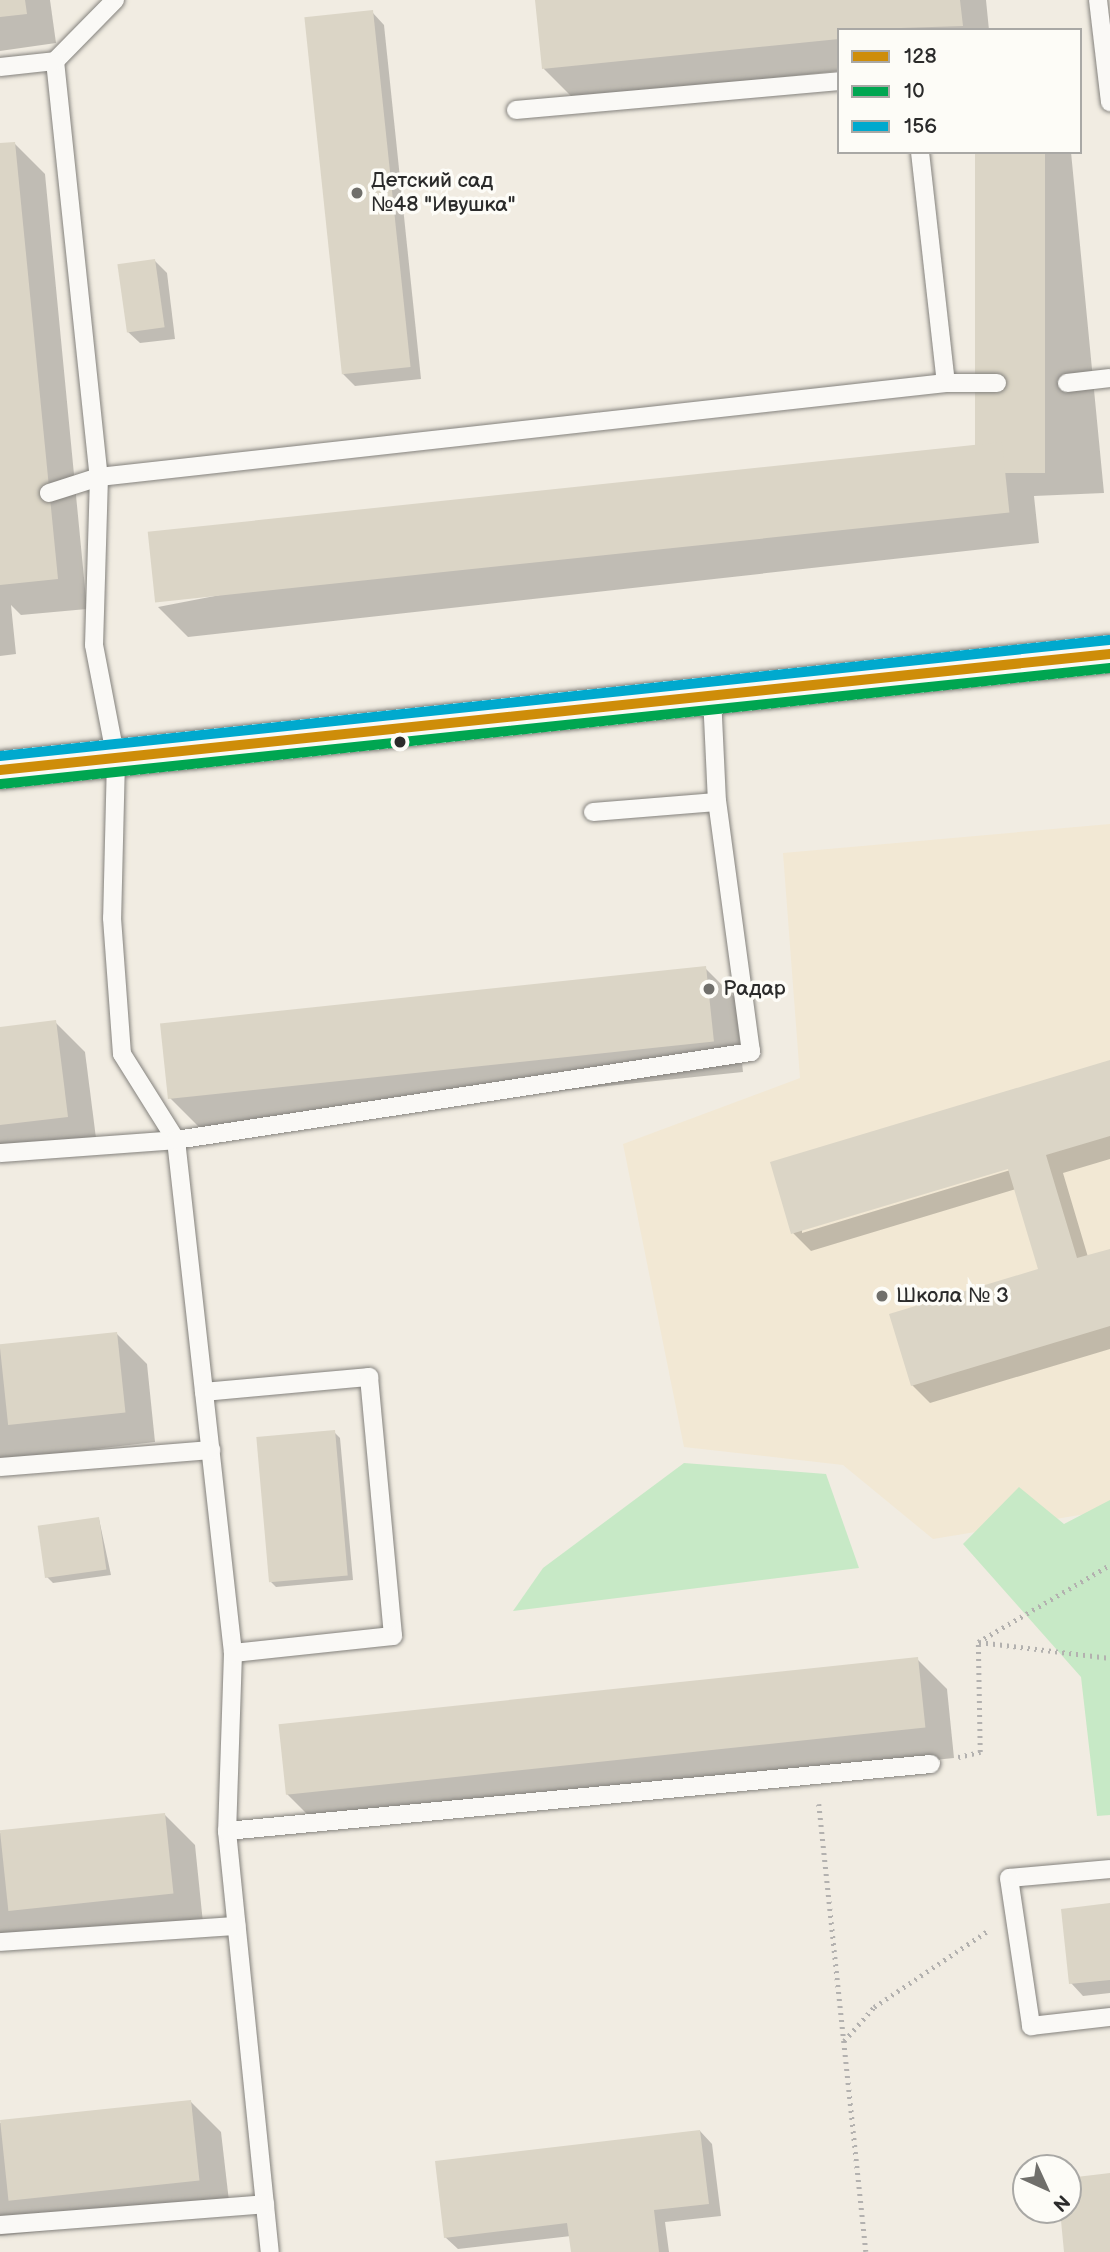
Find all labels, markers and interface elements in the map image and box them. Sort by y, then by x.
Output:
legend [837,28,1082,154]
text: 128 [904,44,937,69]
text: 10 [904,79,924,104]
text: 156 [904,114,937,139]
place label: Детский сад №48 "Ивушка" [371,168,516,218]
marker: Детский сад №48 "Ивушка" [349,185,365,201]
unlabelled marker [393,735,407,749]
place label: Радар [723,976,786,1002]
marker: Радар [701,981,717,997]
place label: Школа № 3 [896,1283,1009,1309]
marker: Школа № 3 [874,1288,890,1304]
north arrow [1012,2154,1082,2224]
text: N [1048,2190,1074,2216]

